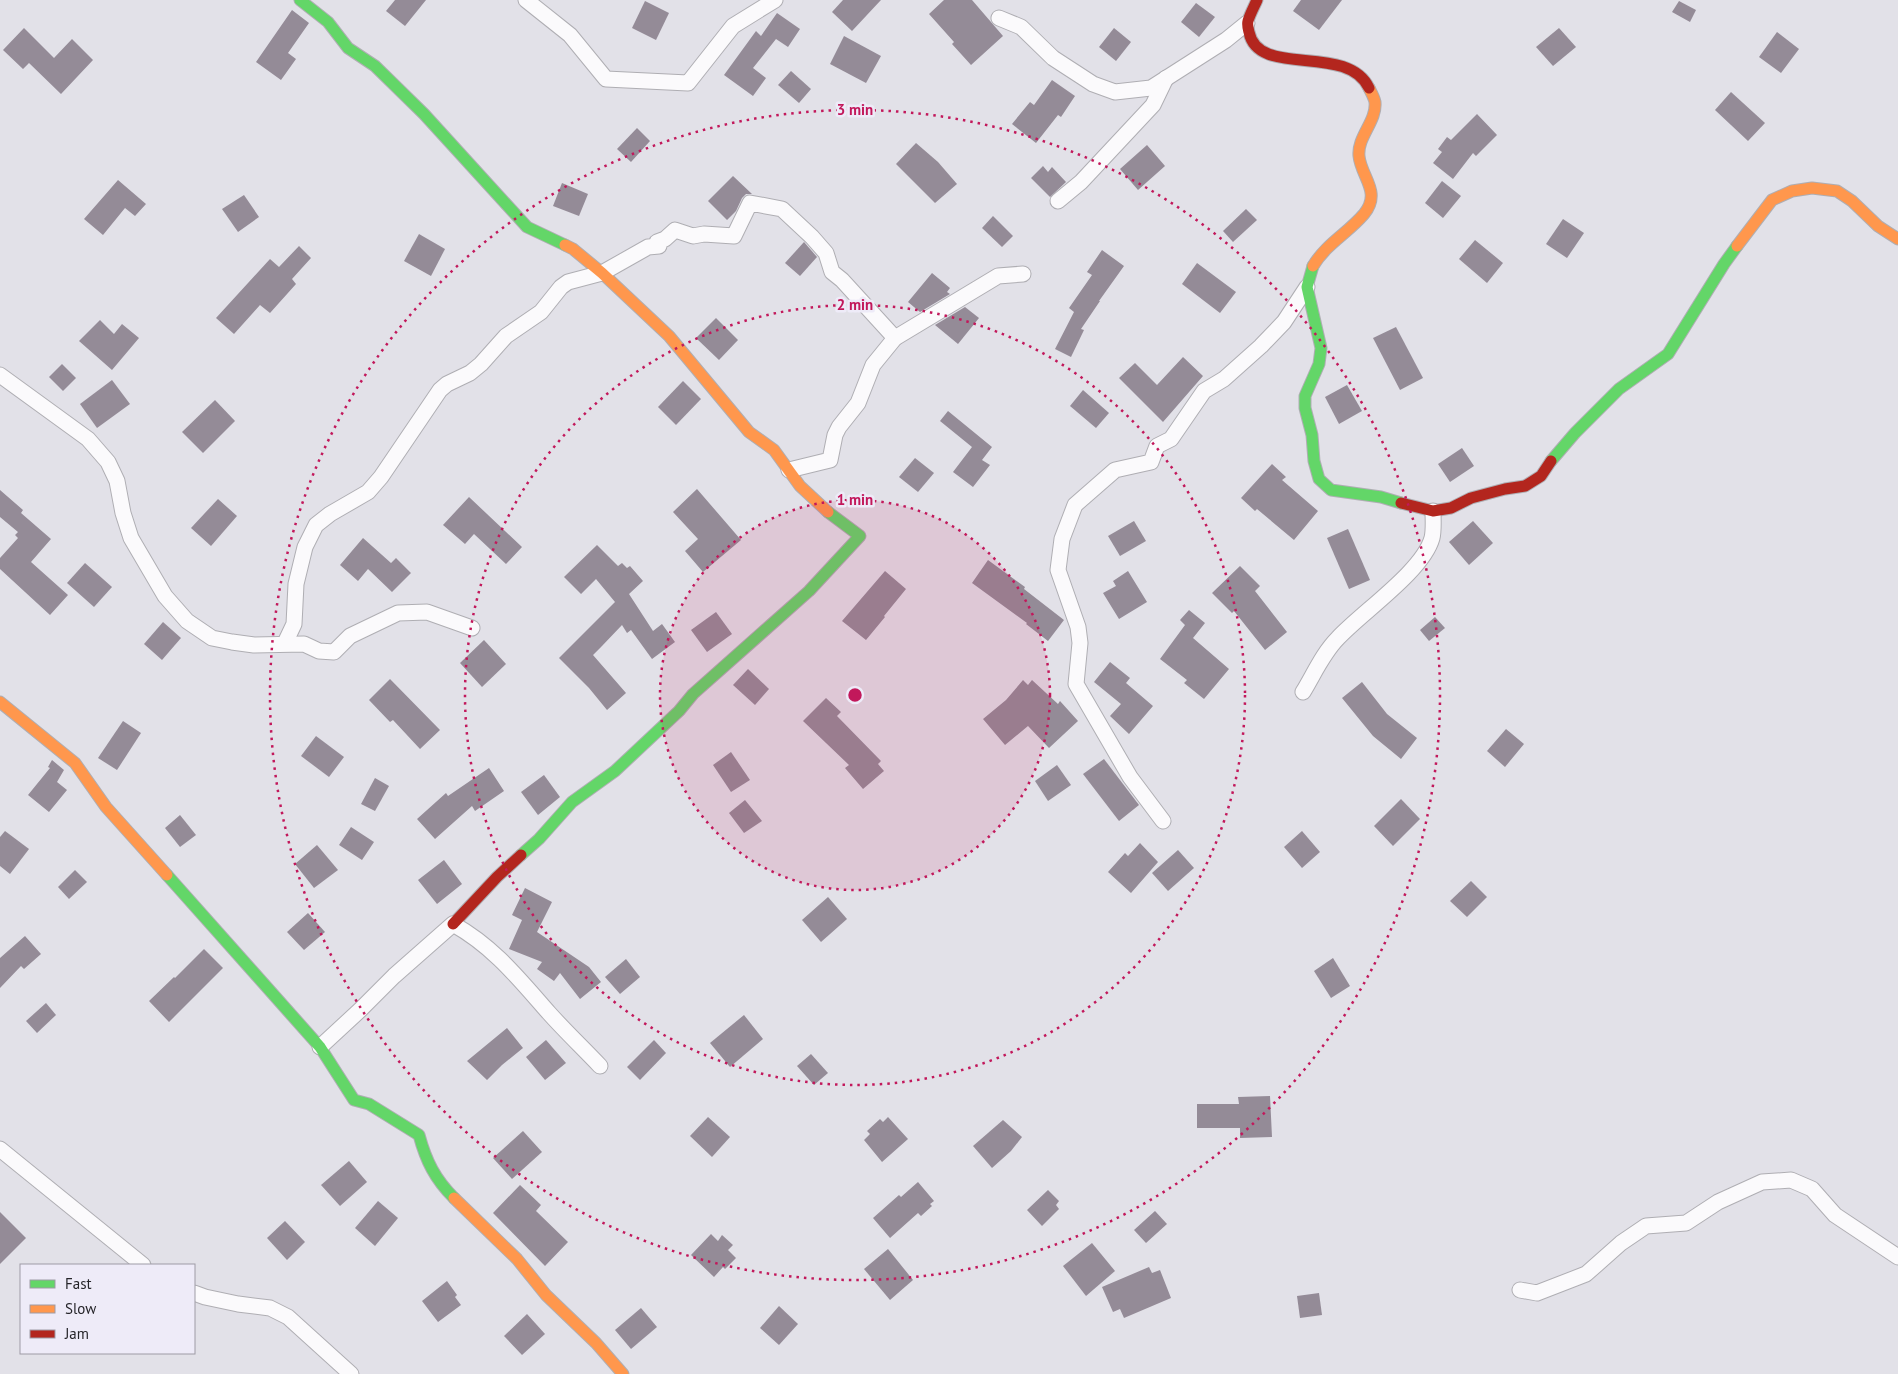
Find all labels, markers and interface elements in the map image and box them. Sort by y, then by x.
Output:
text: 3 min [837,100,873,119]
text: 2 min [837,295,873,314]
text: 1 min [837,490,873,509]
centre of rings [846,686,864,704]
legend [20,1264,195,1354]
text: Fast [65,1274,92,1293]
text: Slow [65,1299,96,1318]
text: Jam [64,1324,89,1343]

